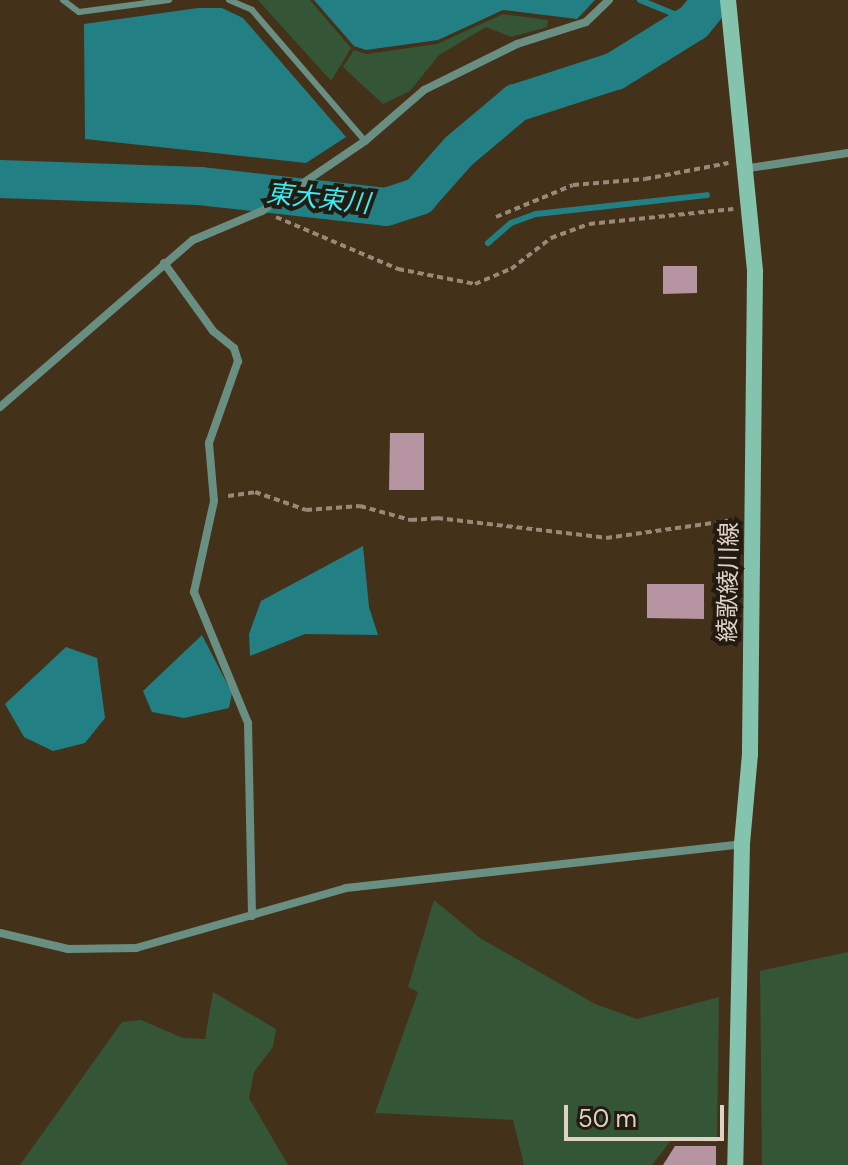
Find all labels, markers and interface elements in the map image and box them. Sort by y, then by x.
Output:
water label: 東大束川 [265,178,371,220]
street label: 綾歌綾川線 [713,522,743,642]
scale bar [568,1089,728,1139]
text: 50 m [578,1103,637,1134]

